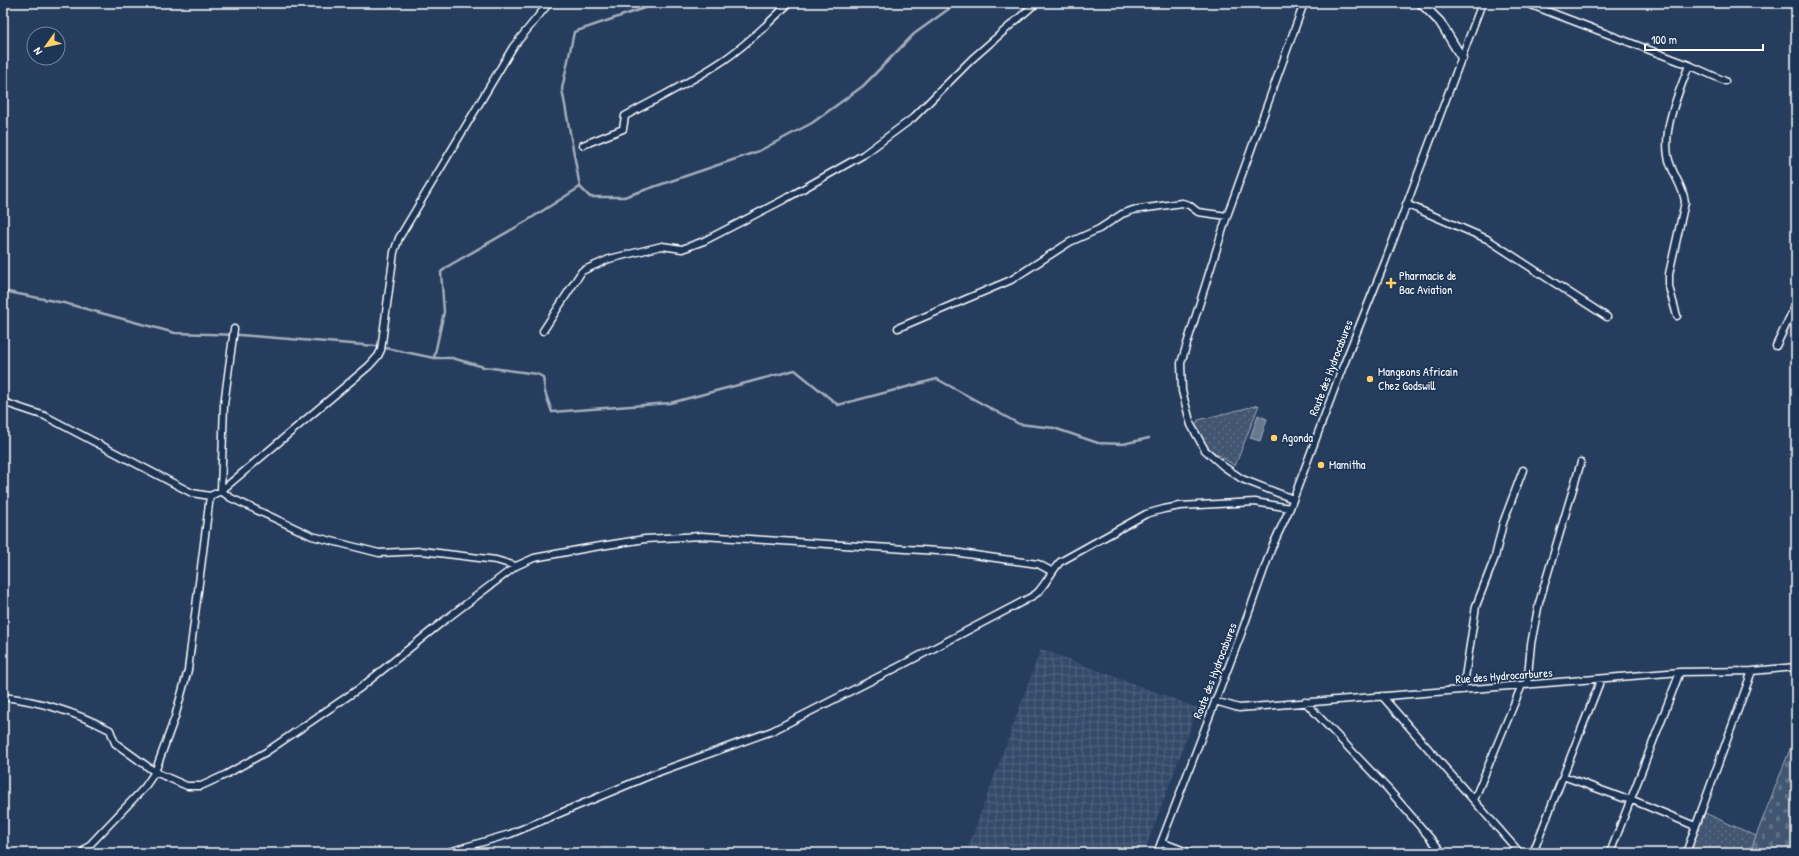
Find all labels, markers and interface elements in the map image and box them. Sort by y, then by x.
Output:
north arrow [26,26,66,66]
scale bar [1645,26,1763,52]
text: 100 m [1651,31,1677,48]
text: N [30,45,45,58]
place label: Pharmacie de Bac Aviation [1399,267,1457,298]
marker: Pharmacie de Bac Aviation [1386,278,1396,288]
street label: Route des Hydrocabures [1304,317,1357,418]
place label: Mangeons Africain Chez Godswill [1378,363,1458,394]
marker: Mangeons Africain Chez Godswill [1365,374,1375,384]
place label: Agonda [1282,429,1313,446]
marker: Agonda [1269,433,1279,443]
place label: Mamitha [1329,456,1366,473]
marker: Mamitha [1316,460,1326,470]
street label: Route des Hydrocabures [1188,620,1241,721]
street label: Rue des Hydrocarbures [1455,664,1553,687]

